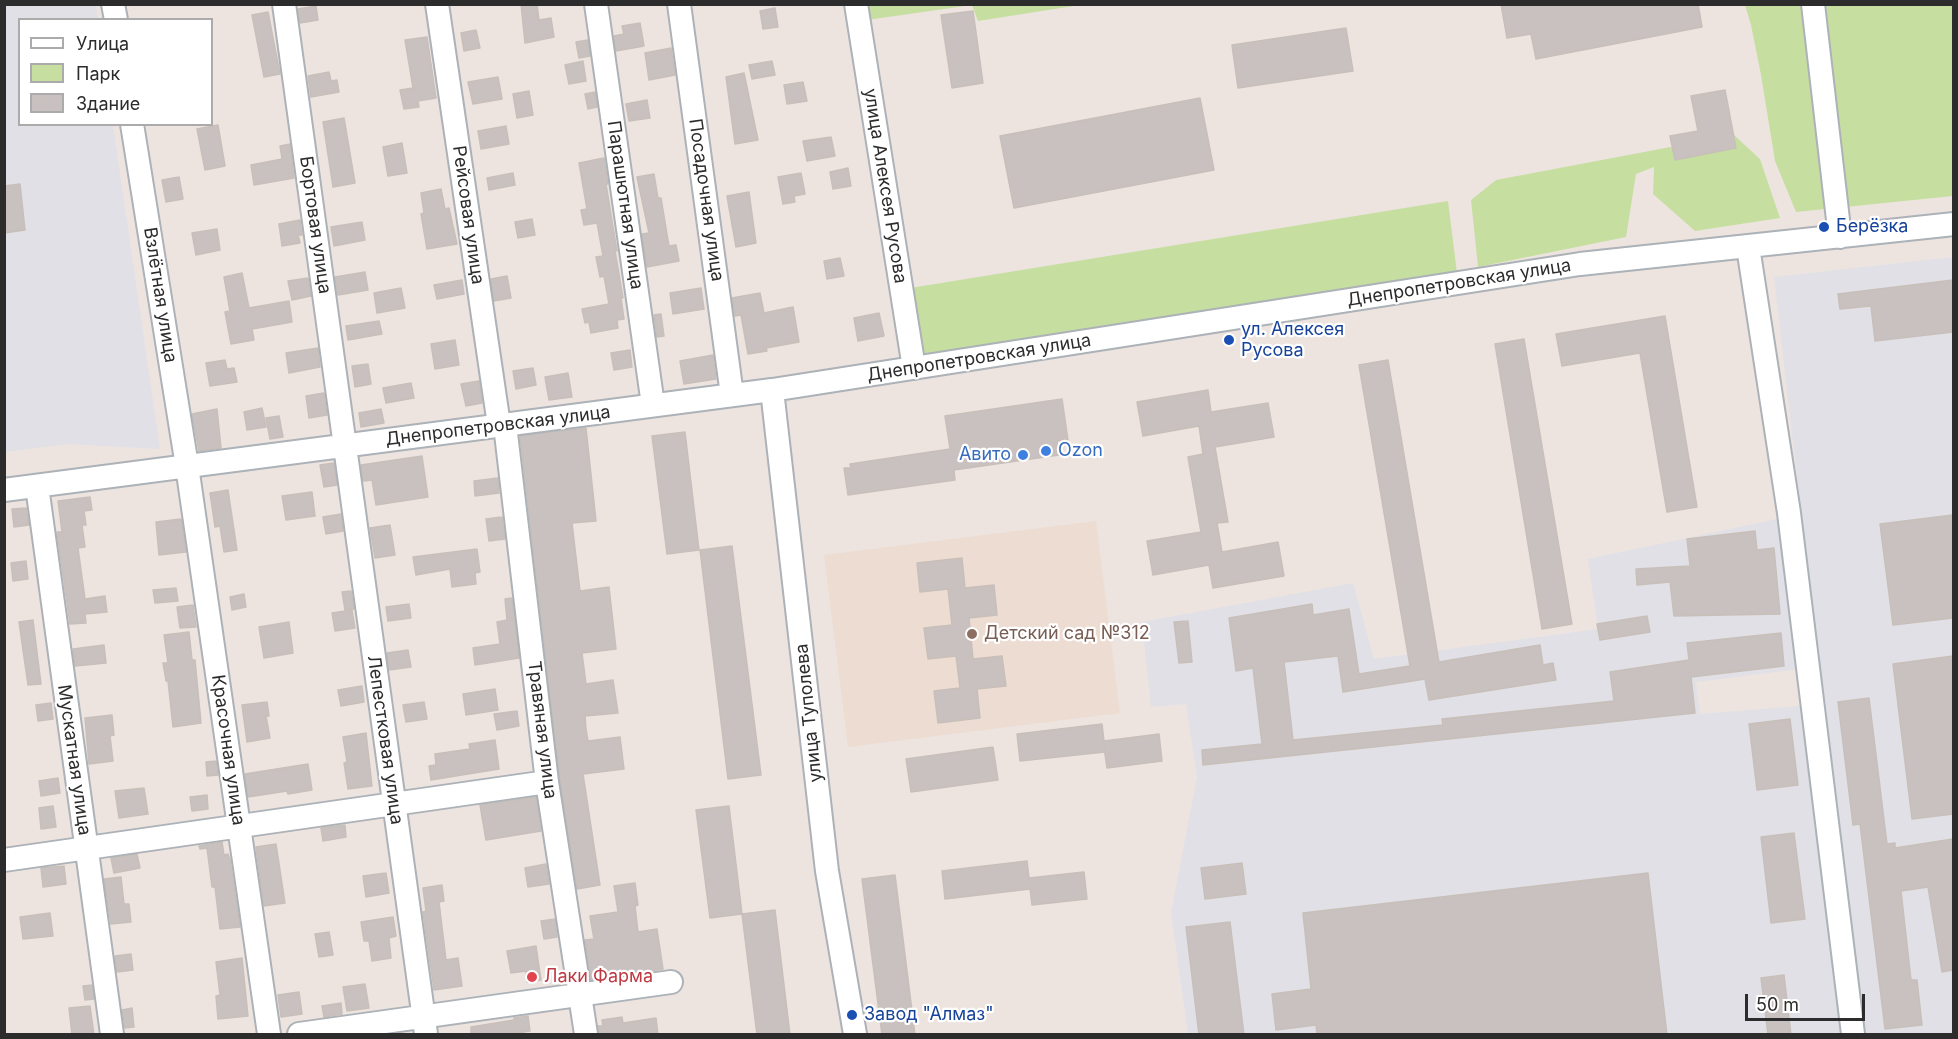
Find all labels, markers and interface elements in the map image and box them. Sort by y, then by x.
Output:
legend [18,18,213,126]
text: Улица [76,33,129,54]
text: Парк [76,63,120,84]
street label: улица Алексея Русова [859,87,911,285]
text: Здание [76,93,140,114]
street label: Посадочная улица [684,117,728,283]
street label: Парашютная улица [602,119,648,291]
street label: Рейсовая улица [448,144,488,286]
street label: Бортовая улица [295,155,335,295]
place label: Берёзка [1836,216,1908,238]
marker: Берёзка [1817,220,1831,234]
street label: Взлётная улица [139,226,181,364]
street label: Днепропетровская улица [1346,255,1572,311]
place label: ул. Алексея Русова [1241,319,1344,362]
street label: Днепропетровская улица [866,330,1092,386]
marker: ул. Алексея Русова [1222,333,1236,347]
street label: Днепропетровская улица [384,401,612,451]
place label: Ozon [1058,440,1103,462]
place label: Авито [959,444,1011,466]
marker: Ozon [1039,444,1053,458]
marker: Авито [1016,448,1030,462]
place label: Детский сад №312 [984,623,1150,645]
marker: Детский сад №312 [965,627,979,641]
street label: улица Туполева [791,643,827,783]
street label: Лепестковая улица [362,654,408,826]
street label: Травяная улица [523,660,561,800]
street label: Красочная улица [207,673,249,827]
street label: Мускатная улица [53,683,95,837]
place label: Лаки Фарма [544,966,653,988]
marker: Лаки Фарма [525,970,539,984]
scale bar [1748,982,1868,1020]
text: 50 m [1756,994,1799,1015]
place label: Завод "Алмаз" [864,1004,994,1026]
marker: Завод "Алмаз" [845,1008,859,1022]

